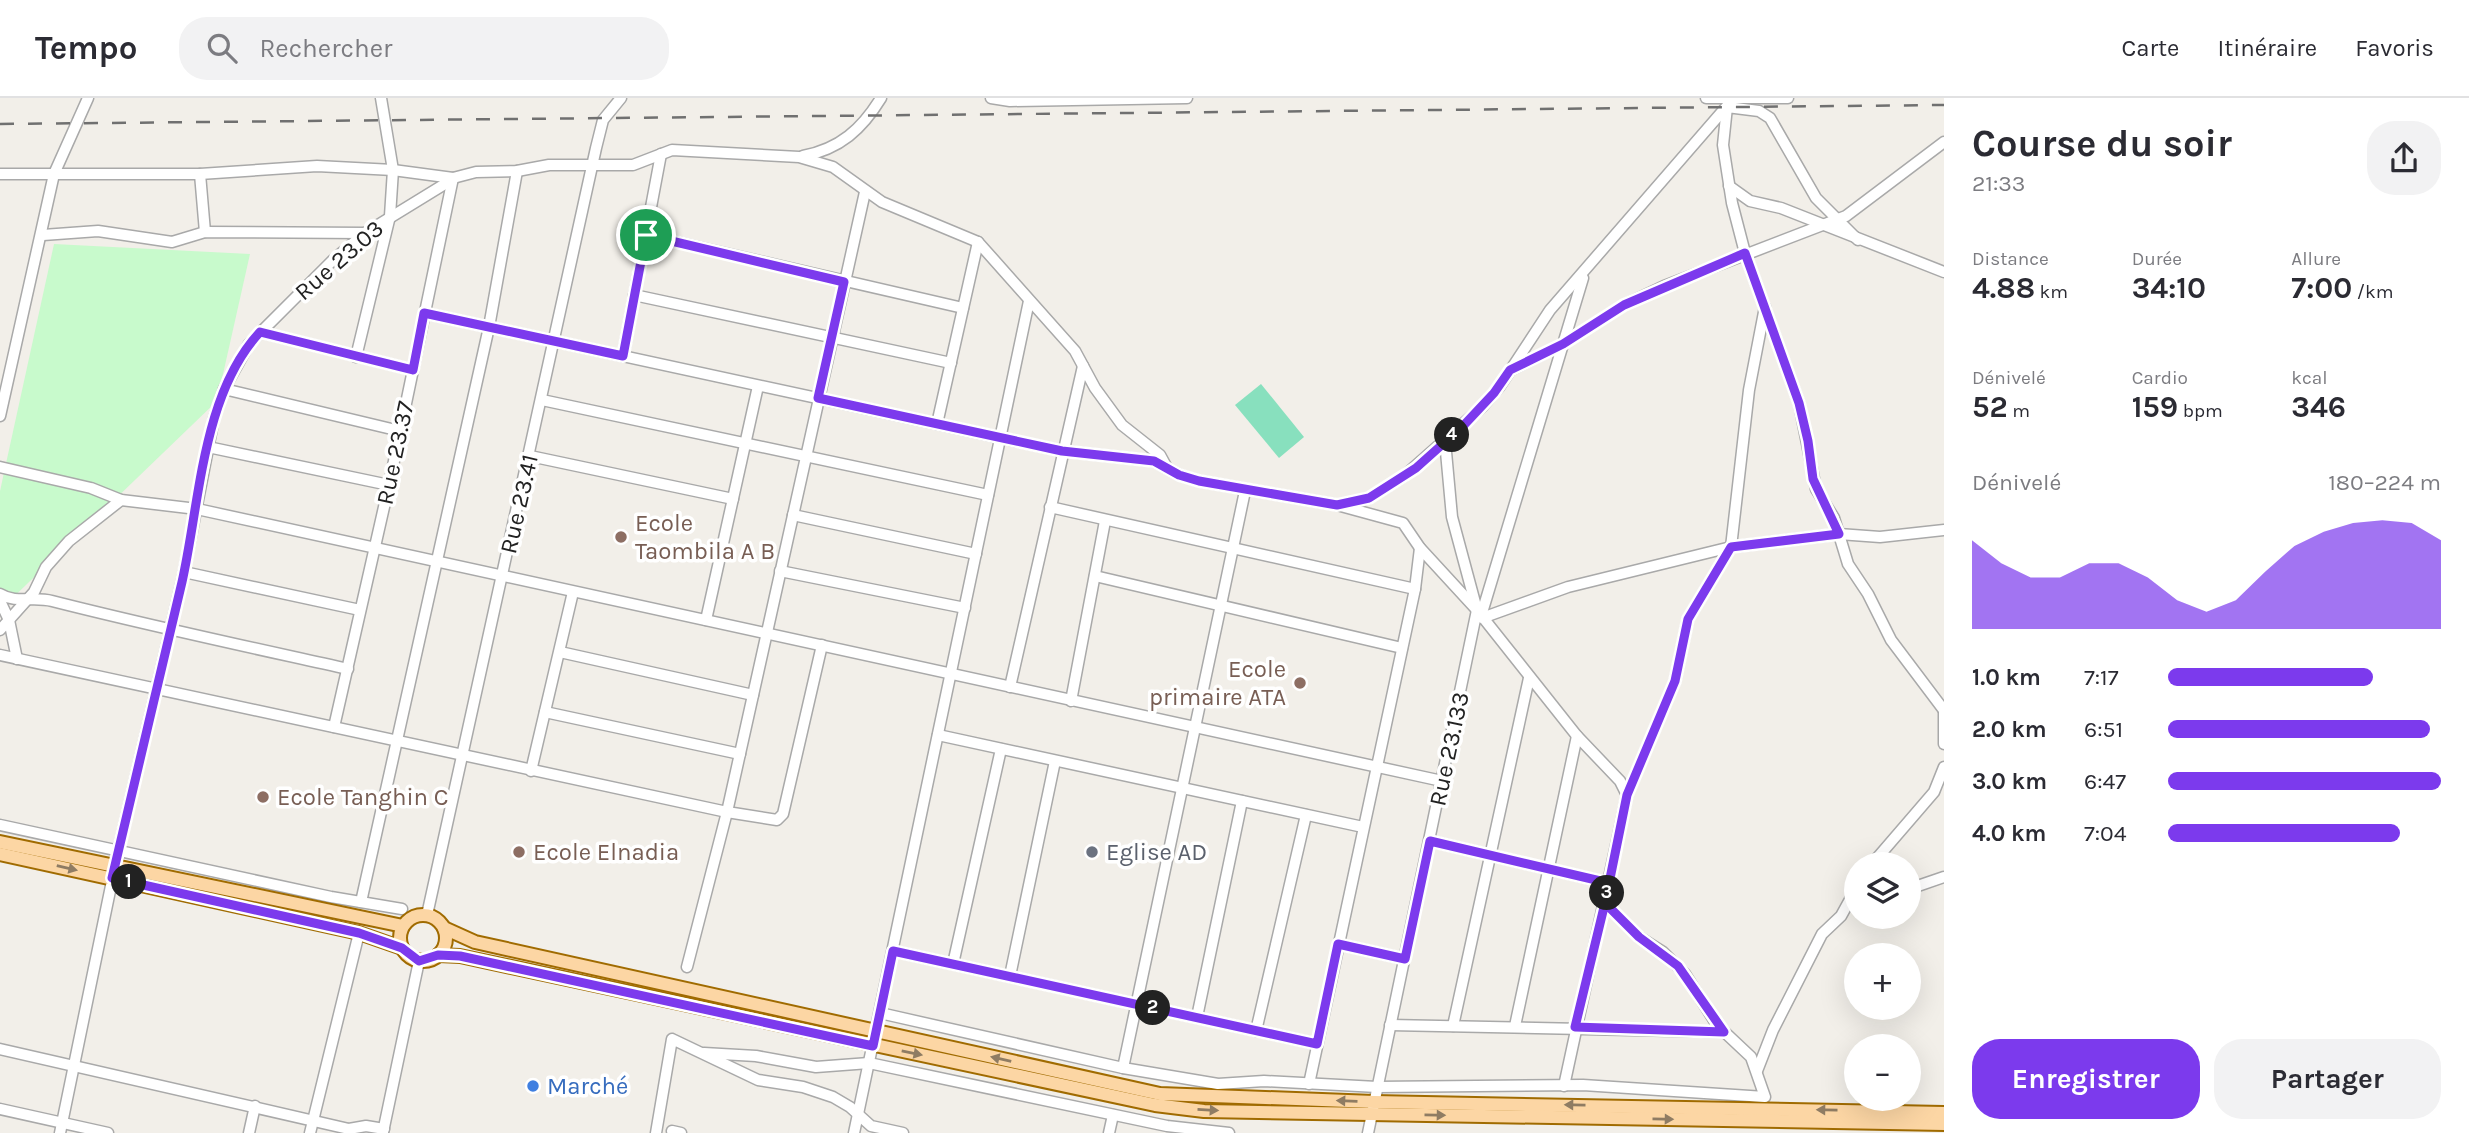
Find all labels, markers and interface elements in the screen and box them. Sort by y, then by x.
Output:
search box [179,17,669,80]
text: Tempo [35,29,137,67]
icon: search [203,29,241,67]
text: Rechercher [259,33,392,64]
text: Carte [2121,34,2179,62]
text: Itinéraire [2217,34,2317,62]
text: Favoris [2355,34,2434,62]
text: Course du soir [1972,121,2232,166]
button: share [2367,121,2441,195]
text: 21:33 [1972,170,2025,197]
pin [616,205,676,265]
street label: Rue 23.03 [289,214,389,306]
icon: arrive [627,216,665,254]
text: Distance [1972,248,2049,270]
text: Durée [2132,248,2182,270]
text: Allure [2291,248,2341,270]
text: 4.88 [1972,270,2035,306]
text: 34:10 [2132,270,2206,306]
text: 7:00 [2291,270,2352,306]
text: km [2035,281,2068,303]
text: /km [2352,281,2394,303]
text: Dénivelé [1972,367,2046,389]
text: Cardio [2132,367,2188,389]
text: kcal [2291,367,2328,389]
text: 52 [1972,389,2008,425]
text: 159 [2132,389,2178,425]
text: 346 [2291,389,2346,425]
street label: Rue 23.37 [370,399,420,507]
text: m [2008,400,2030,422]
text: bpm [2178,400,2223,422]
pin: 4 [1434,418,1470,452]
text: 4 [1446,423,1457,445]
street label: Rue 23.41 [494,452,544,556]
text: Dénivelé [1972,469,2061,496]
text: 180–224 m [2328,469,2441,496]
place label: Ecole Taombila A B [635,509,775,565]
marker: Ecole Taombila A B [613,529,629,545]
place label: Ecole primaire ATA [1149,655,1286,711]
text: 1.0 km [1972,664,2041,691]
text: 7:17 [2084,664,2119,691]
marker: Ecole primaire ATA [1292,675,1308,691]
street label: Rue 23.133 [1423,689,1475,809]
text: 2.0 km [1972,716,2047,743]
text: 6:51 [2084,716,2123,743]
text: 3.0 km [1972,768,2047,795]
text: 6:47 [2084,768,2126,795]
place label: Ecole Tanghin C [277,783,448,811]
marker: Ecole Tanghin C [255,789,271,805]
text: 4.0 km [1972,820,2046,847]
text: 7:04 [2084,820,2127,847]
place label: Ecole Elnadia [533,838,679,866]
place label: Eglise AD [1106,838,1207,866]
marker: Ecole Elnadia [511,844,527,860]
marker: Eglise AD [1084,844,1100,860]
map controls [1844,852,1921,1111]
button: layers [1844,852,1921,929]
one-way arrow [56,863,78,874]
pin: 1 [111,864,146,900]
text: 1 [125,870,132,892]
pin: 3 [1590,876,1624,910]
text: 3 [1601,881,1612,903]
button: + [1844,943,1921,1020]
pin: 2 [1136,990,1170,1026]
text: 2 [1147,996,1158,1018]
button: − [1844,1034,1921,1111]
button: Enregistrer [1972,1039,2200,1119]
button: Partager [2214,1039,2441,1119]
one-way arrow [902,1048,924,1059]
one-way arrow [990,1054,1012,1065]
place label: Marché [547,1072,628,1100]
marker: Marché [525,1078,541,1094]
one-way arrow [1336,1096,1358,1107]
one-way arrow [1564,1100,1586,1111]
one-way arrow [1816,1104,1838,1116]
one-way arrow [1197,1105,1219,1116]
one-way arrow [1424,1109,1446,1120]
one-way arrow [1652,1113,1674,1125]

